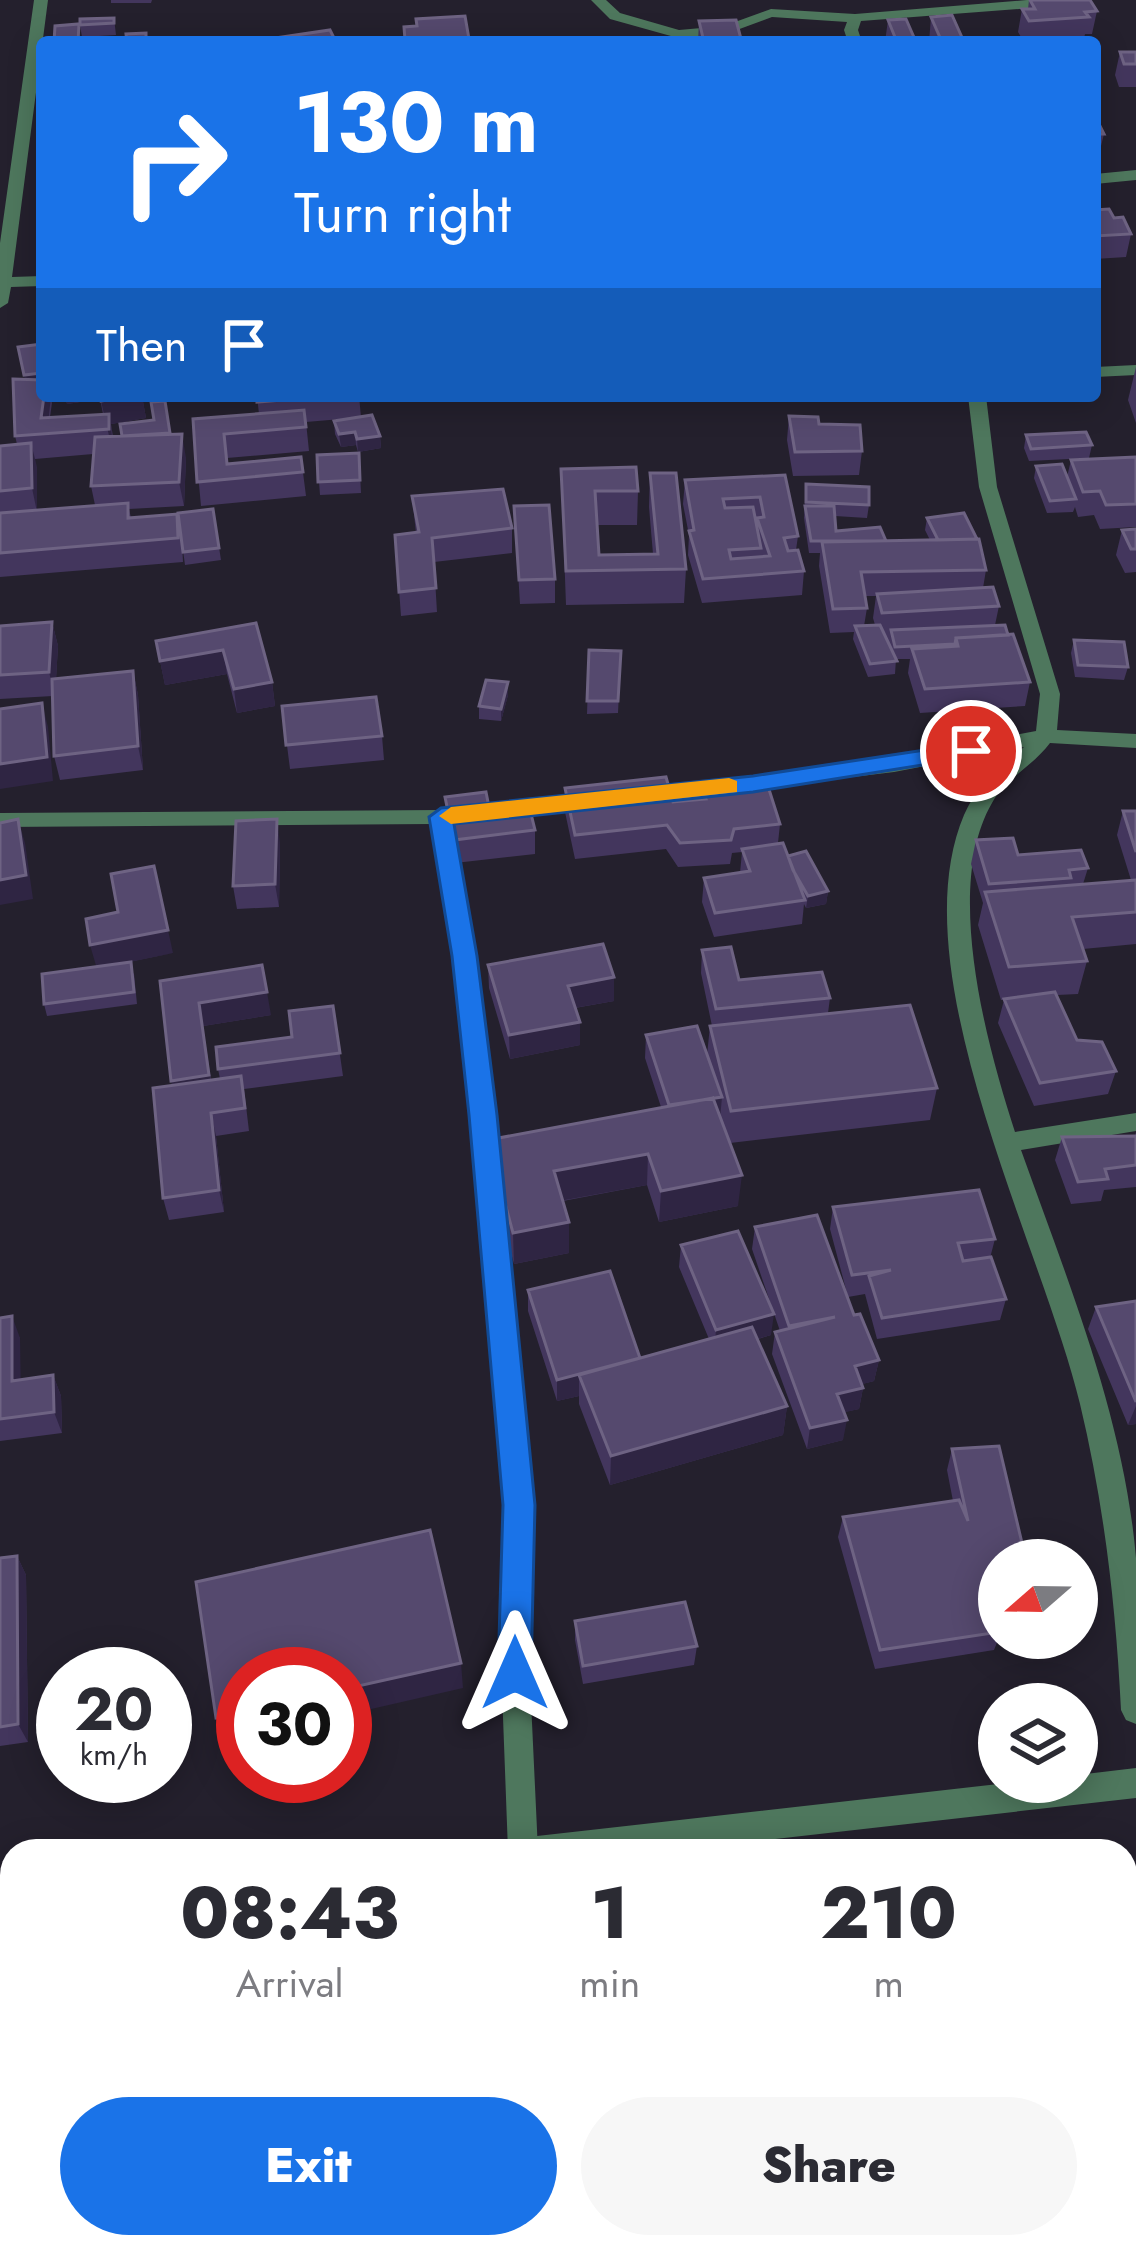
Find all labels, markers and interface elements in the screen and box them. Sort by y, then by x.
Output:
text: 130 m [294,62,539,184]
icon: right [96,84,252,240]
text: Turn right [294,174,511,252]
icon: arrive [211,312,277,378]
text: Then [96,313,187,378]
pin [920,700,1022,802]
icon: arrive [938,718,1004,784]
north arrow [978,1539,1098,1659]
map controls [978,1539,1098,1803]
position arrow [452,1610,578,1736]
speed limit sign: 30 [216,1647,372,1803]
text: 20 [74,1666,154,1753]
button: layers [978,1683,1098,1803]
text: km/h [80,1733,148,1776]
text: 08:43 [180,1861,399,1965]
text: 1 [591,1861,629,1965]
text: 210 [821,1861,957,1965]
text: Arrival [236,1955,343,2012]
text: min [579,1955,640,2012]
text: m [873,1955,904,2012]
button: Exit [60,2097,557,2235]
button: Share [581,2097,1077,2235]

